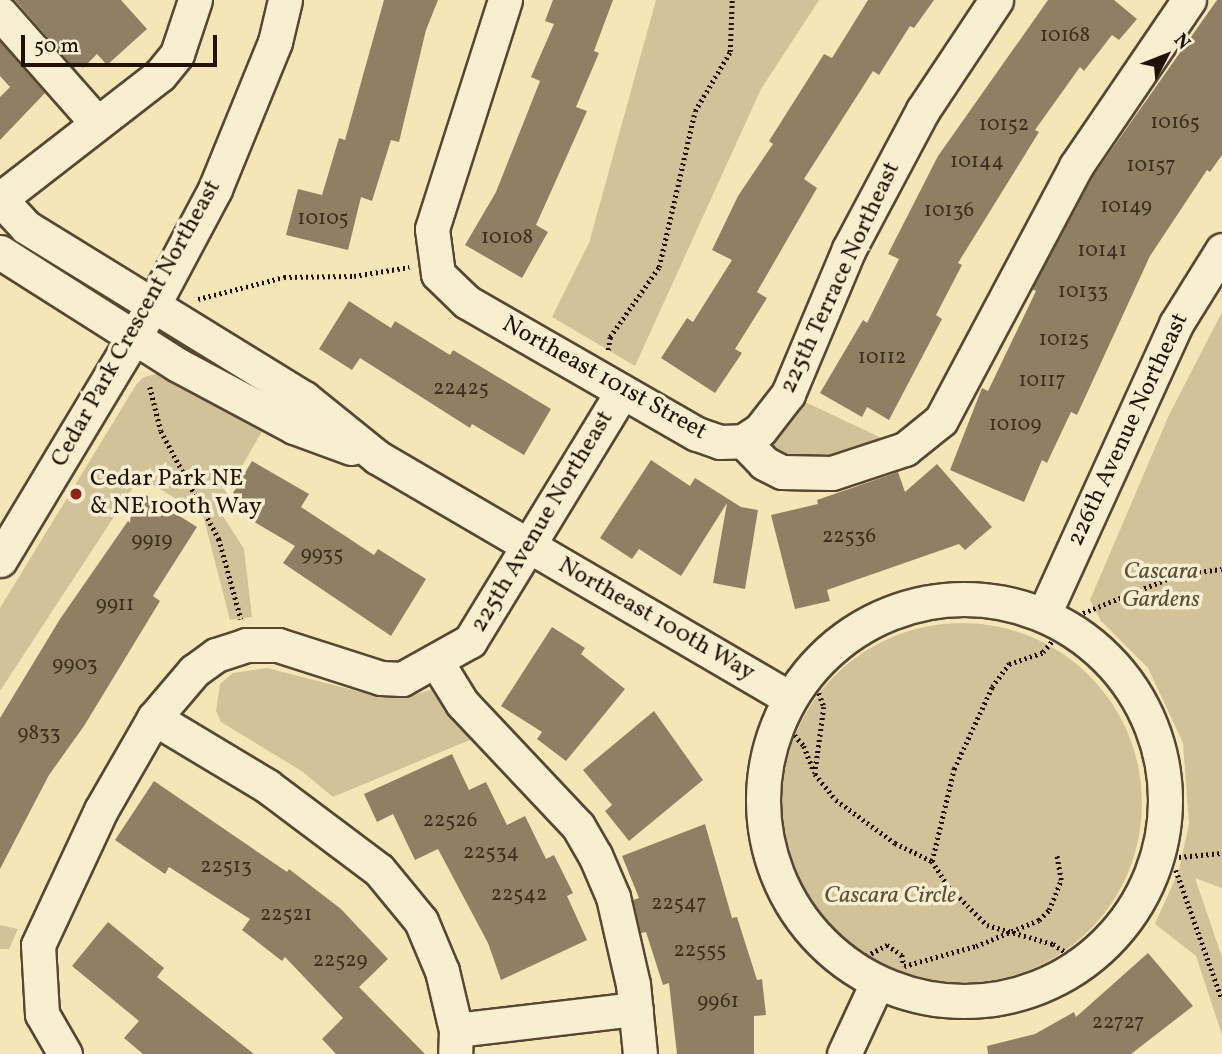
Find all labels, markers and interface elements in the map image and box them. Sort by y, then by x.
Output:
scale bar [24,21,220,65]
north arrow [1131,21,1201,91]
house number: 10168 [1040,23,1090,49]
text: N [1167,28,1196,56]
text: 50 m [34,32,79,61]
house number: 10165 [1150,110,1200,136]
house number: 10152 [979,112,1029,138]
house number: 10144 [950,149,1004,175]
house number: 10157 [1126,153,1176,179]
street label: 225th Terrace Northeast [775,157,907,399]
street label: Cedar Park Crescent Northeast [46,175,228,473]
house number: 10149 [1100,194,1152,220]
house number: 10136 [924,198,974,224]
house number: 10105 [297,206,349,232]
house number: 10108 [481,225,533,251]
house number: 10141 [1077,238,1127,264]
house number: 10133 [1058,279,1108,305]
street label: 226th Avenue Northeast [1062,309,1196,551]
street label: Northeast 101st Street [497,311,711,447]
house number: 10125 [1039,327,1089,353]
house number: 10112 [858,345,906,371]
house number: 10117 [1018,368,1066,394]
house number: 22425 [433,376,489,402]
street label: 225th Avenue Northeast [465,406,621,638]
house number: 10109 [989,412,1041,438]
place label: Cedar Park NE & NE 100th Way [90,466,262,522]
marker: Cedar Park NE & NE 100th Way [68,486,84,502]
house number: 22536 [822,524,876,550]
house number: 9919 [131,528,173,554]
house number: 9935 [301,542,343,568]
street label: Northeast 100th Way [552,552,760,688]
park label: Cascara Gardens [1122,559,1200,615]
house number: 9911 [96,592,134,618]
house number: 9903 [52,652,98,678]
house number: 9833 [18,721,60,747]
house number: 22526 [423,808,477,834]
house number: 22534 [463,840,519,866]
house number: 22513 [200,854,252,880]
house number: 22542 [491,882,547,908]
park label: Cascara Circle [824,883,956,911]
house number: 22547 [651,891,707,917]
house number: 22521 [260,902,312,928]
house number: 22555 [674,938,726,964]
house number: 22529 [313,948,367,974]
house number: 9961 [697,989,739,1015]
house number: 22727 [1092,1010,1144,1036]

